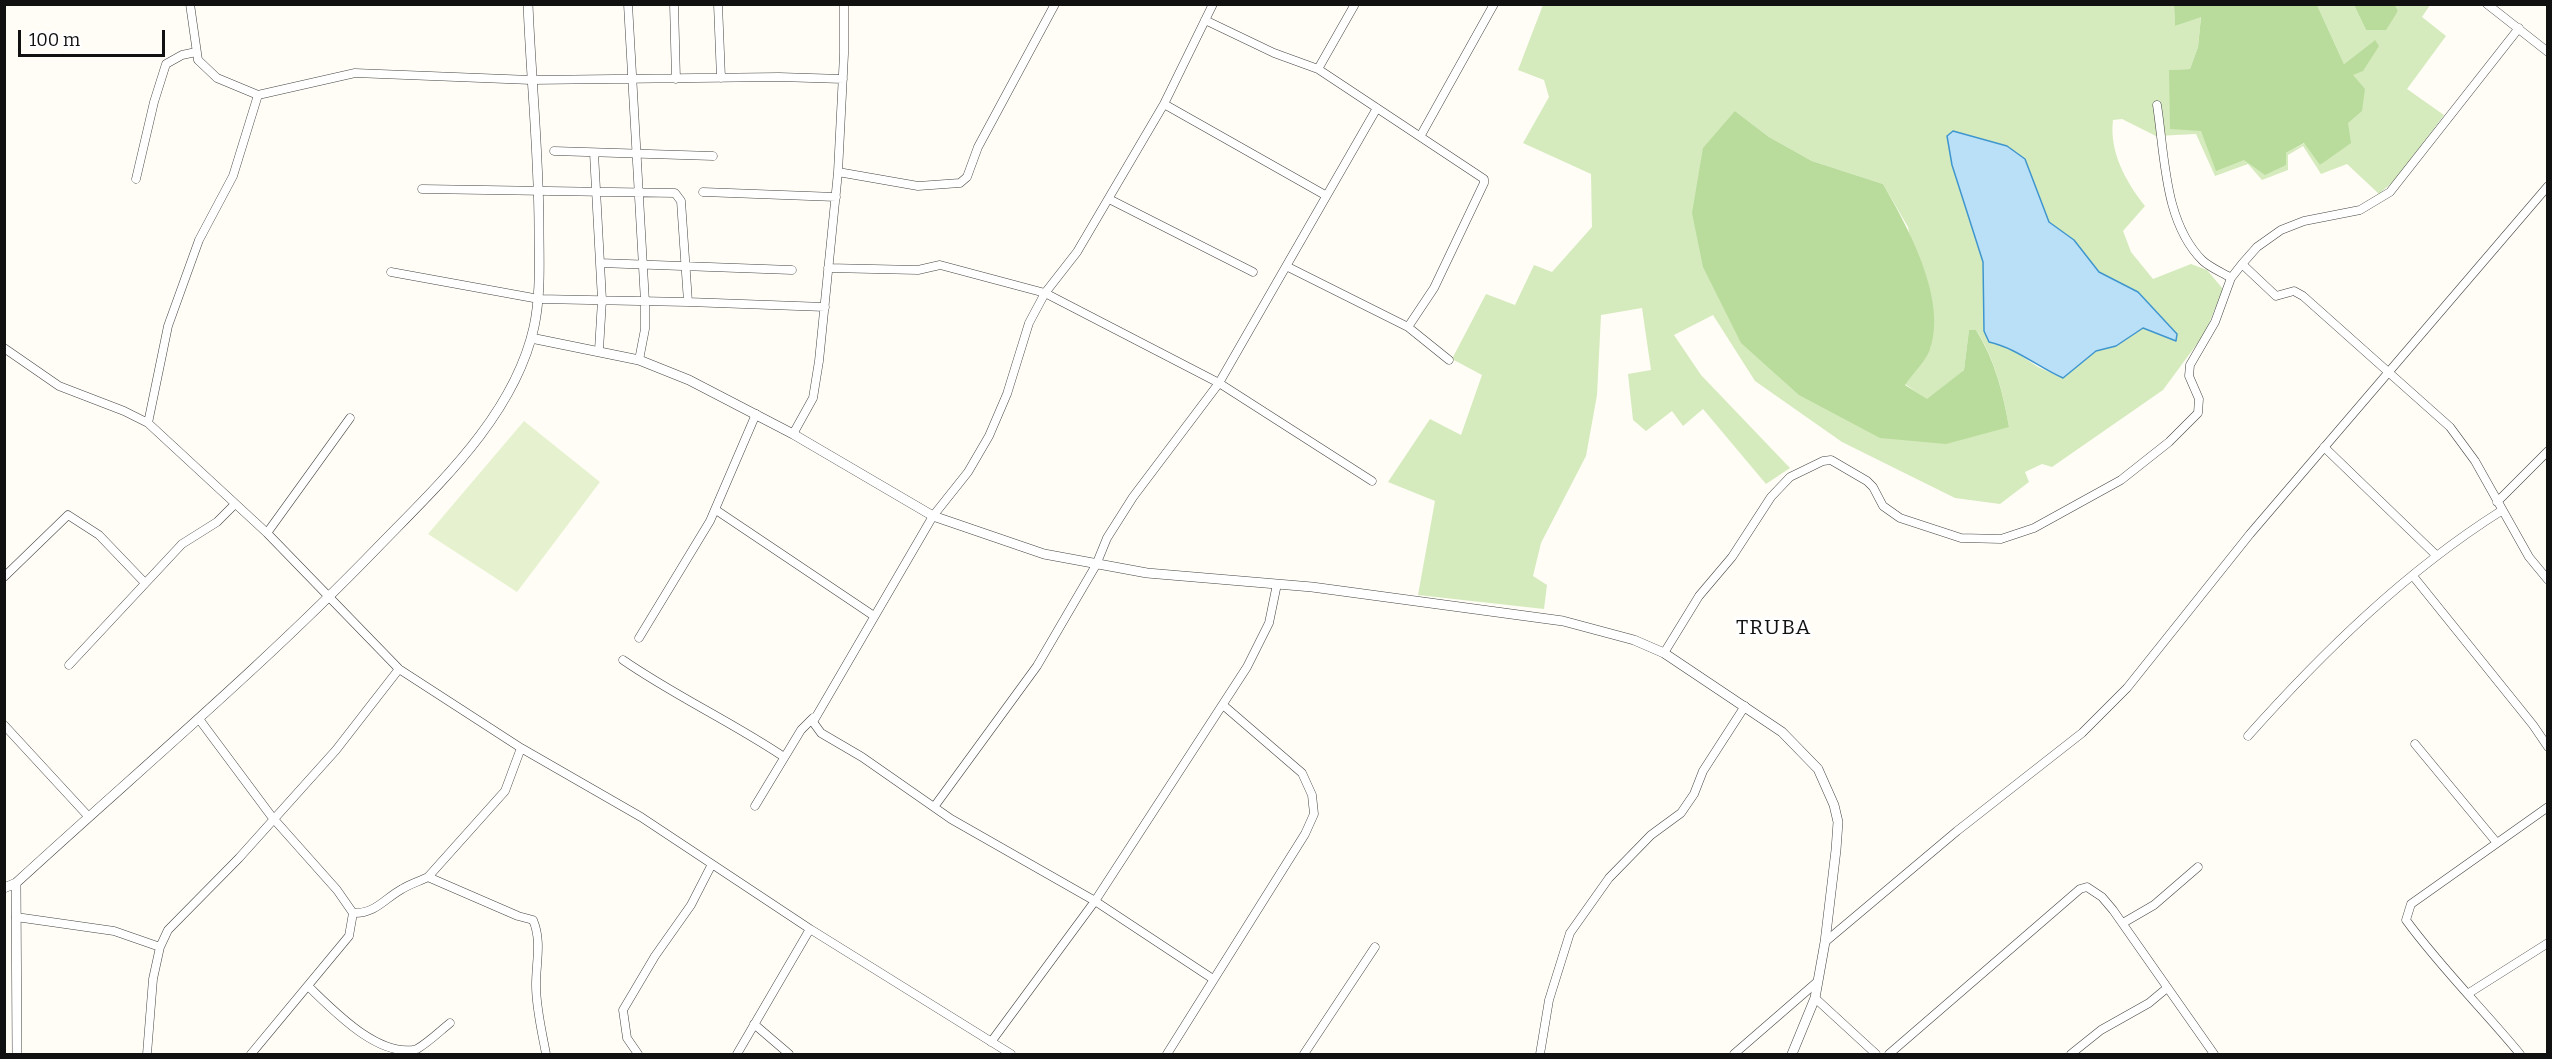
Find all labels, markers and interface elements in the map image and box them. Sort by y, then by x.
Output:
scale bar [21,18,168,56]
text: 100 m [29,29,80,51]
district label: TRUBA [1736,615,1812,641]

